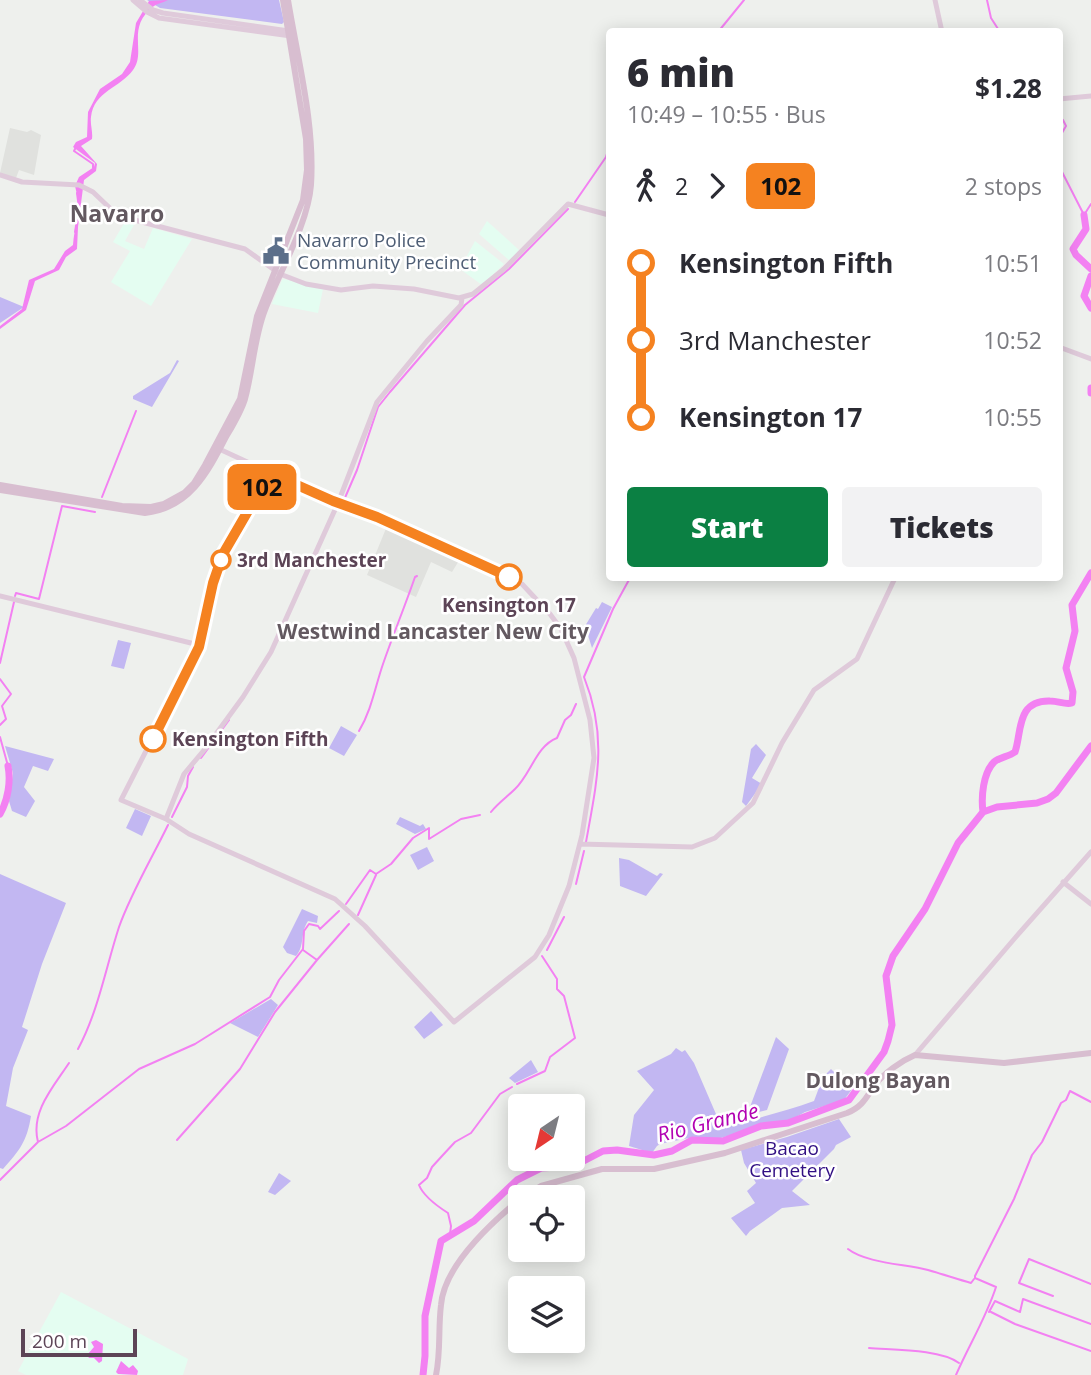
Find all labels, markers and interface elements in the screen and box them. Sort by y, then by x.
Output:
text: 6 min [627,46,735,98]
text: $1.28 [975,70,1042,106]
text: 10:49 – 10:55 · Bus [627,98,826,130]
icon: walk [627,167,665,205]
icon: forward [698,167,736,205]
text: 102 [760,169,801,202]
text: 2 [675,170,688,202]
text: 2 stops [965,170,1042,202]
district label: Navarro [70,197,164,229]
place label: Navarro Police Community Precinct [297,227,476,275]
public building icon: Navarro Police Community Precinct [261,236,291,266]
text: Kensington Fifth [679,245,893,281]
text: 10:51 [983,247,1042,279]
text: 3rd Manchester [679,322,871,358]
text: 10:52 [983,324,1042,356]
text: Kensington 17 [679,399,862,435]
text: 10:55 [983,401,1042,433]
line badge: 102 [222,464,302,510]
text: 102 [241,470,283,503]
button: Start [627,487,828,567]
button: Tickets [842,487,1042,567]
place label: 3rd Manchester [237,547,387,573]
marker: 3rd Manchester [211,550,231,570]
marker: Kensington 17 [496,564,522,590]
place label: Kensington 17 [442,592,576,618]
district label: Westwind Lancaster New City [277,617,589,645]
marker: Kensington Fifth [140,726,166,752]
place label: Kensington Fifth [172,726,329,752]
district label: Dulong Bayan [805,1066,951,1094]
north arrow [508,1094,584,1171]
map controls [508,1094,585,1353]
water label: Rio Grande [654,1096,761,1148]
park label: Bacao Cemetery [749,1135,835,1183]
button: locate [508,1185,585,1262]
button: layers [508,1276,585,1353]
scale bar [21,1326,136,1358]
text: 200 m [32,1328,87,1354]

